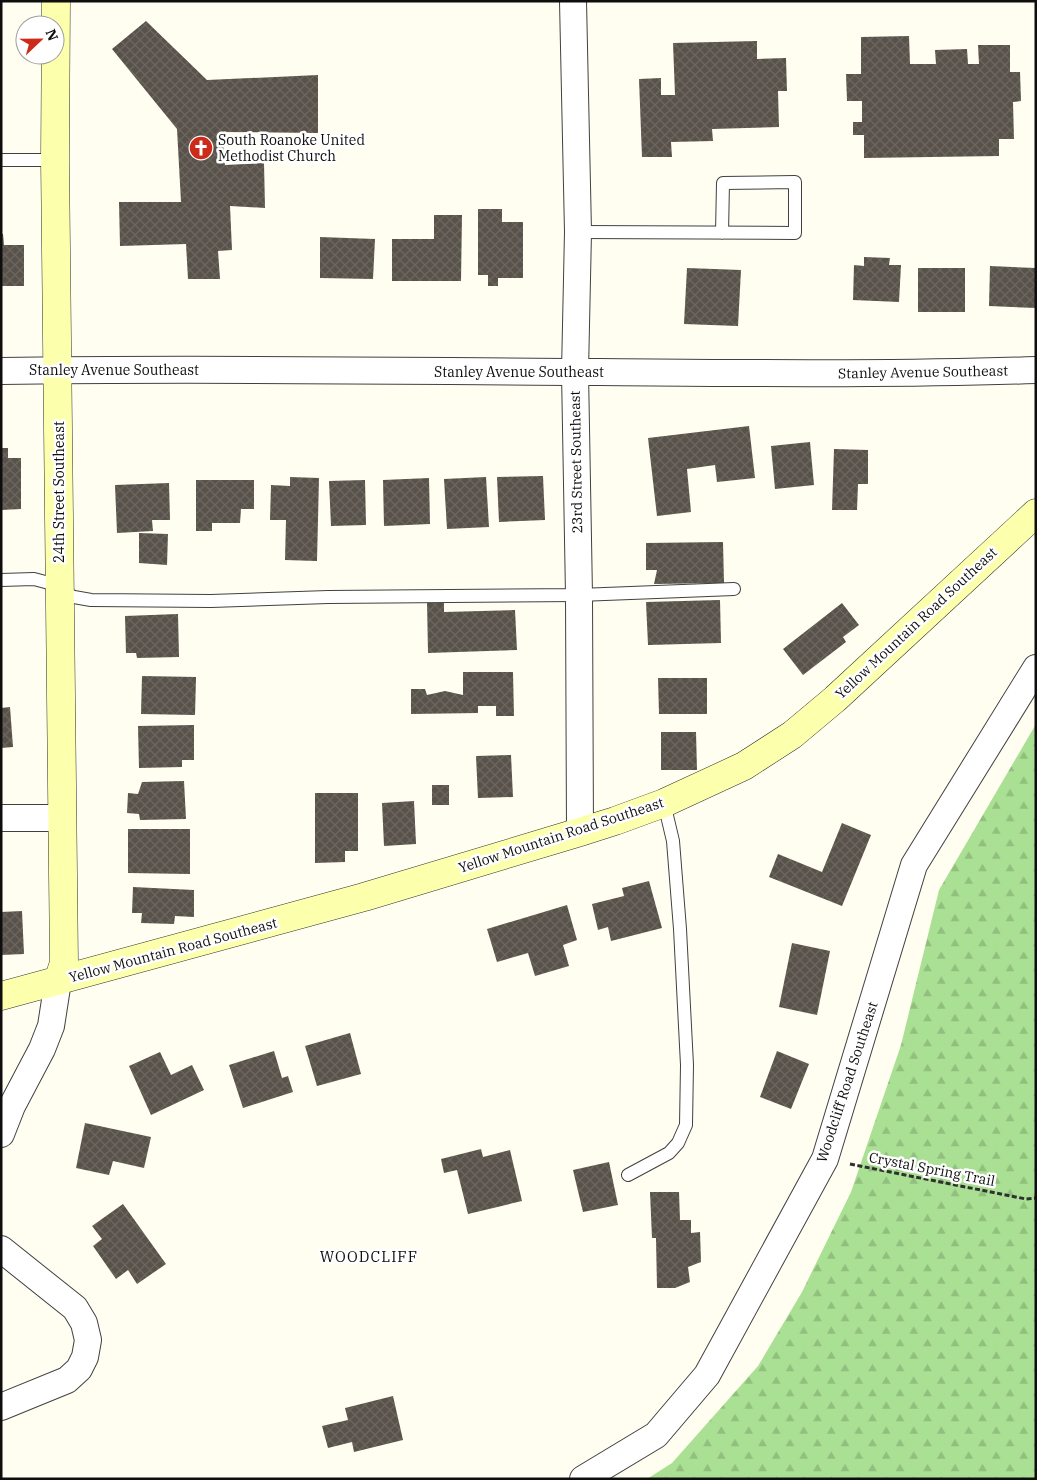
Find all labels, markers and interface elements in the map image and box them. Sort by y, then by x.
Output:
north arrow [15,15,65,65]
text: N [42,27,62,44]
place label: South Roanoke United Methodist Church [218,131,365,165]
church icon: South Roanoke United Methodist Church [188,135,214,161]
street label: Stanley Avenue Southeast [29,361,199,379]
street label: Stanley Avenue Southeast [838,362,1008,382]
street label: Stanley Avenue Southeast [434,363,604,381]
street label: 23rd Street Southeast [566,390,586,534]
street label: 24th Street Southeast [50,421,68,563]
street label: Yellow Mountain Road Southeast [831,543,1001,703]
street label: Yellow Mountain Road Southeast [456,793,666,877]
street label: Yellow Mountain Road Southeast [67,914,279,986]
street label: Woodcliff Road Southeast [812,999,882,1165]
street label: Crystal Spring Trail [867,1148,997,1190]
district label: WOODCLIFF [320,1247,418,1266]

